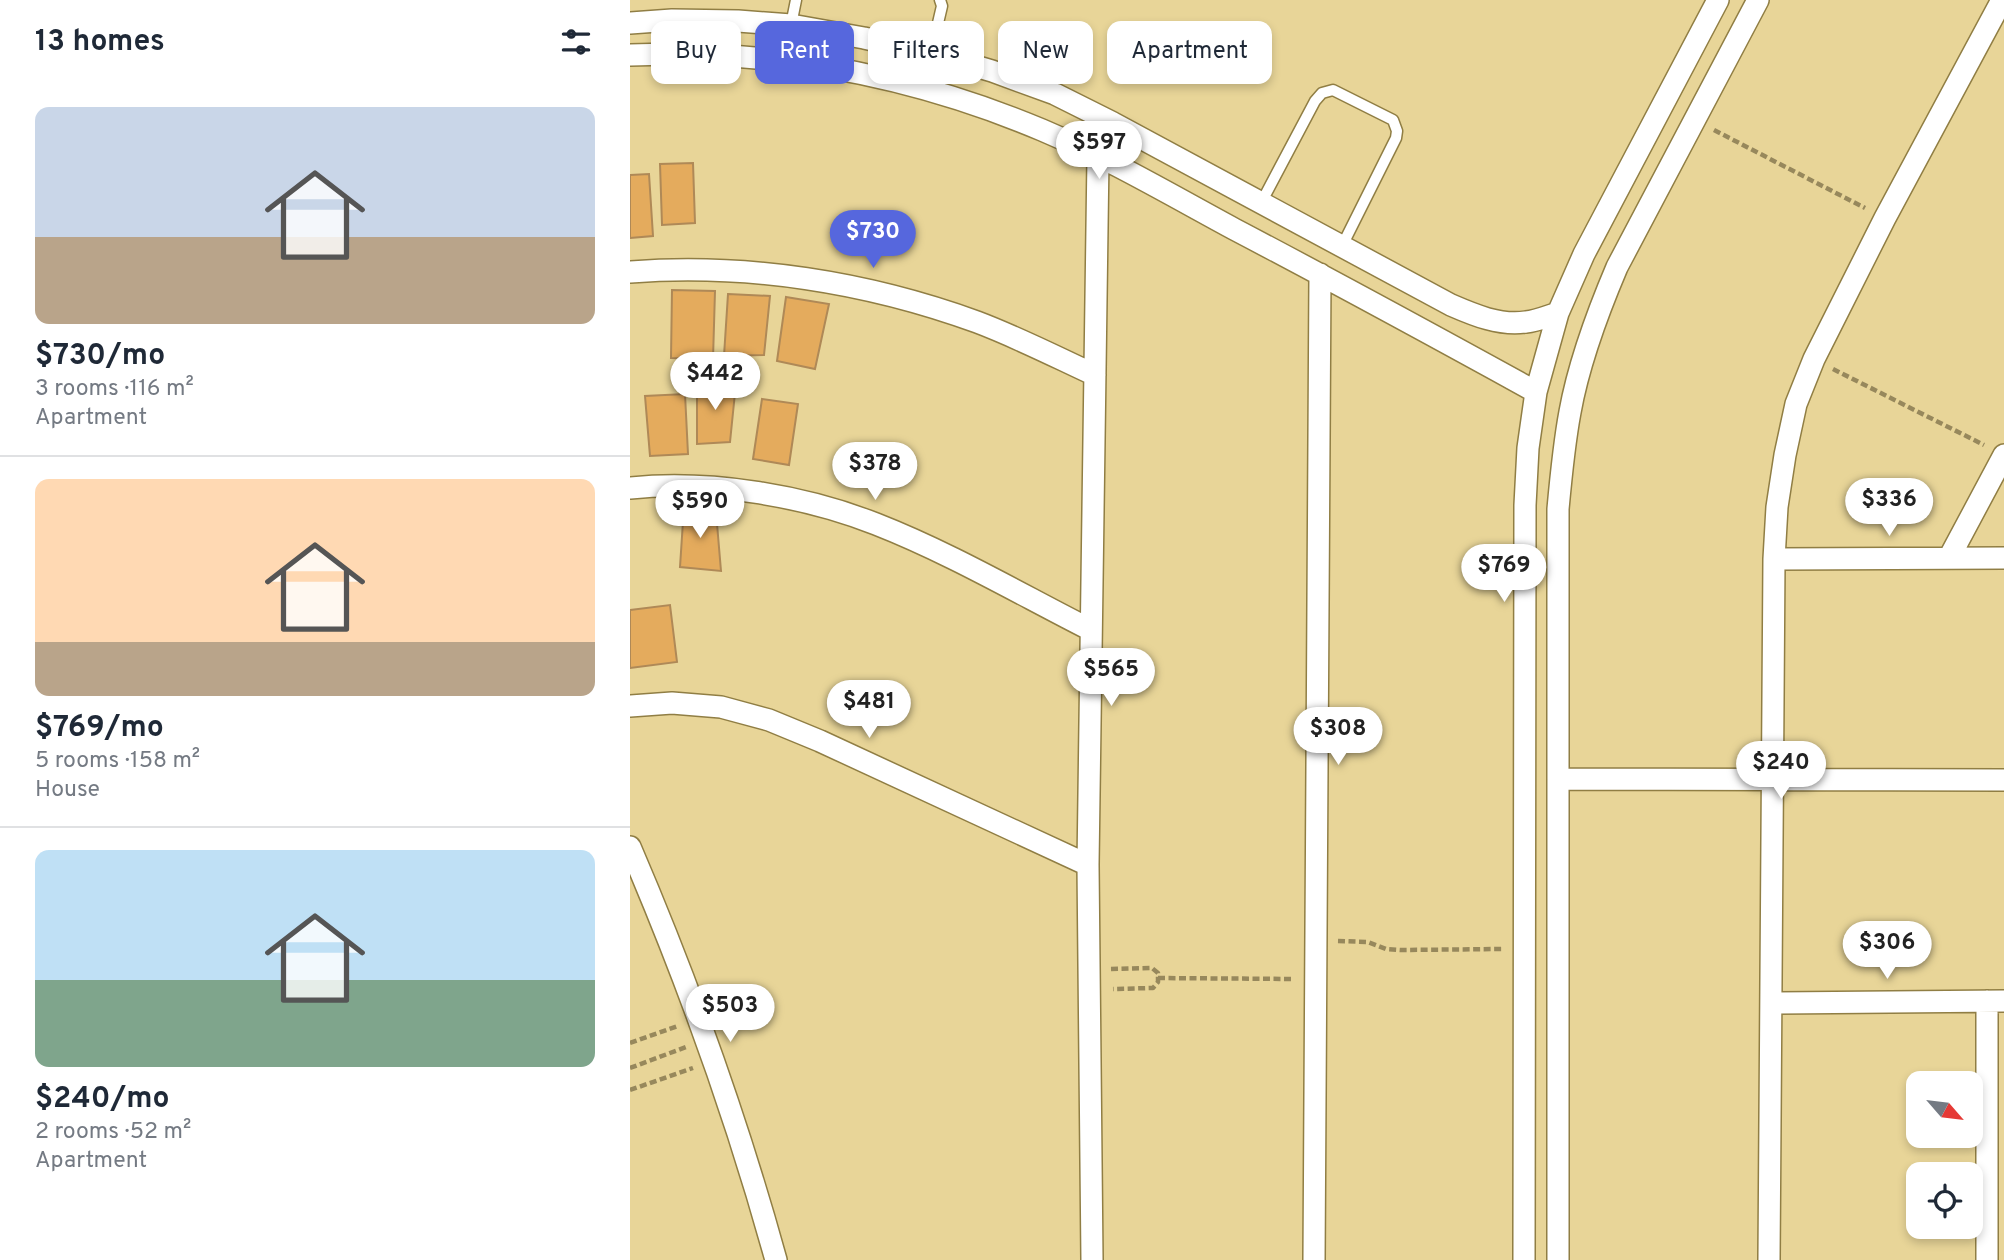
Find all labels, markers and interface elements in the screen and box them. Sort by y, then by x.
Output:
chip: Buy [651,21,741,84]
chip: Rent [755,21,854,84]
chip: Filters [868,21,984,84]
chip: New [998,21,1093,84]
chip: Apartment [1107,21,1272,84]
icon: filters [557,23,595,61]
text: 13 homes [35,24,165,61]
pin: $597 [1058,122,1140,181]
text: $597 [1072,129,1126,158]
icon: home [252,152,378,278]
pin: $730 [832,210,914,270]
text: $730 [846,218,900,247]
text: $730/mo [35,338,165,375]
pin: $442 [674,352,756,412]
text: $442 [686,360,744,389]
text: 3 rooms · 116 m² [35,375,194,404]
text: Apartment [35,404,147,433]
pin: $378 [834,442,916,502]
text: $378 [848,450,902,479]
pin: $336 [1848,478,1930,538]
pin: $590 [659,480,741,540]
text: $336 [1861,486,1917,515]
text: $590 [671,488,729,517]
icon: home [252,524,378,650]
pin: $769 [1463,544,1545,604]
text: $769 [1477,552,1531,581]
pin: $565 [1070,648,1152,708]
text: $565 [1083,656,1139,685]
pin: $481 [828,680,910,740]
text: $481 [843,688,895,717]
pin: $308 [1297,708,1379,767]
text: $769/mo [35,710,164,747]
text: $308 [1310,715,1366,744]
pin: $240 [1740,742,1822,801]
text: 5 rooms · 158 m² [35,747,200,776]
text: $240 [1752,749,1810,778]
text: House [35,776,100,805]
icon: home [252,895,378,1021]
pin: $306 [1846,922,1928,981]
text: $306 [1859,929,1915,958]
pin: $503 [689,984,771,1044]
text: $503 [702,992,758,1021]
north arrow [1906,1071,1983,1148]
map controls [1906,1071,1983,1239]
text: $240/mo [35,1081,170,1118]
text: 2 rooms · 52 m² [35,1118,191,1147]
text: Apartment [35,1147,147,1176]
button: locate [1906,1162,1983,1239]

